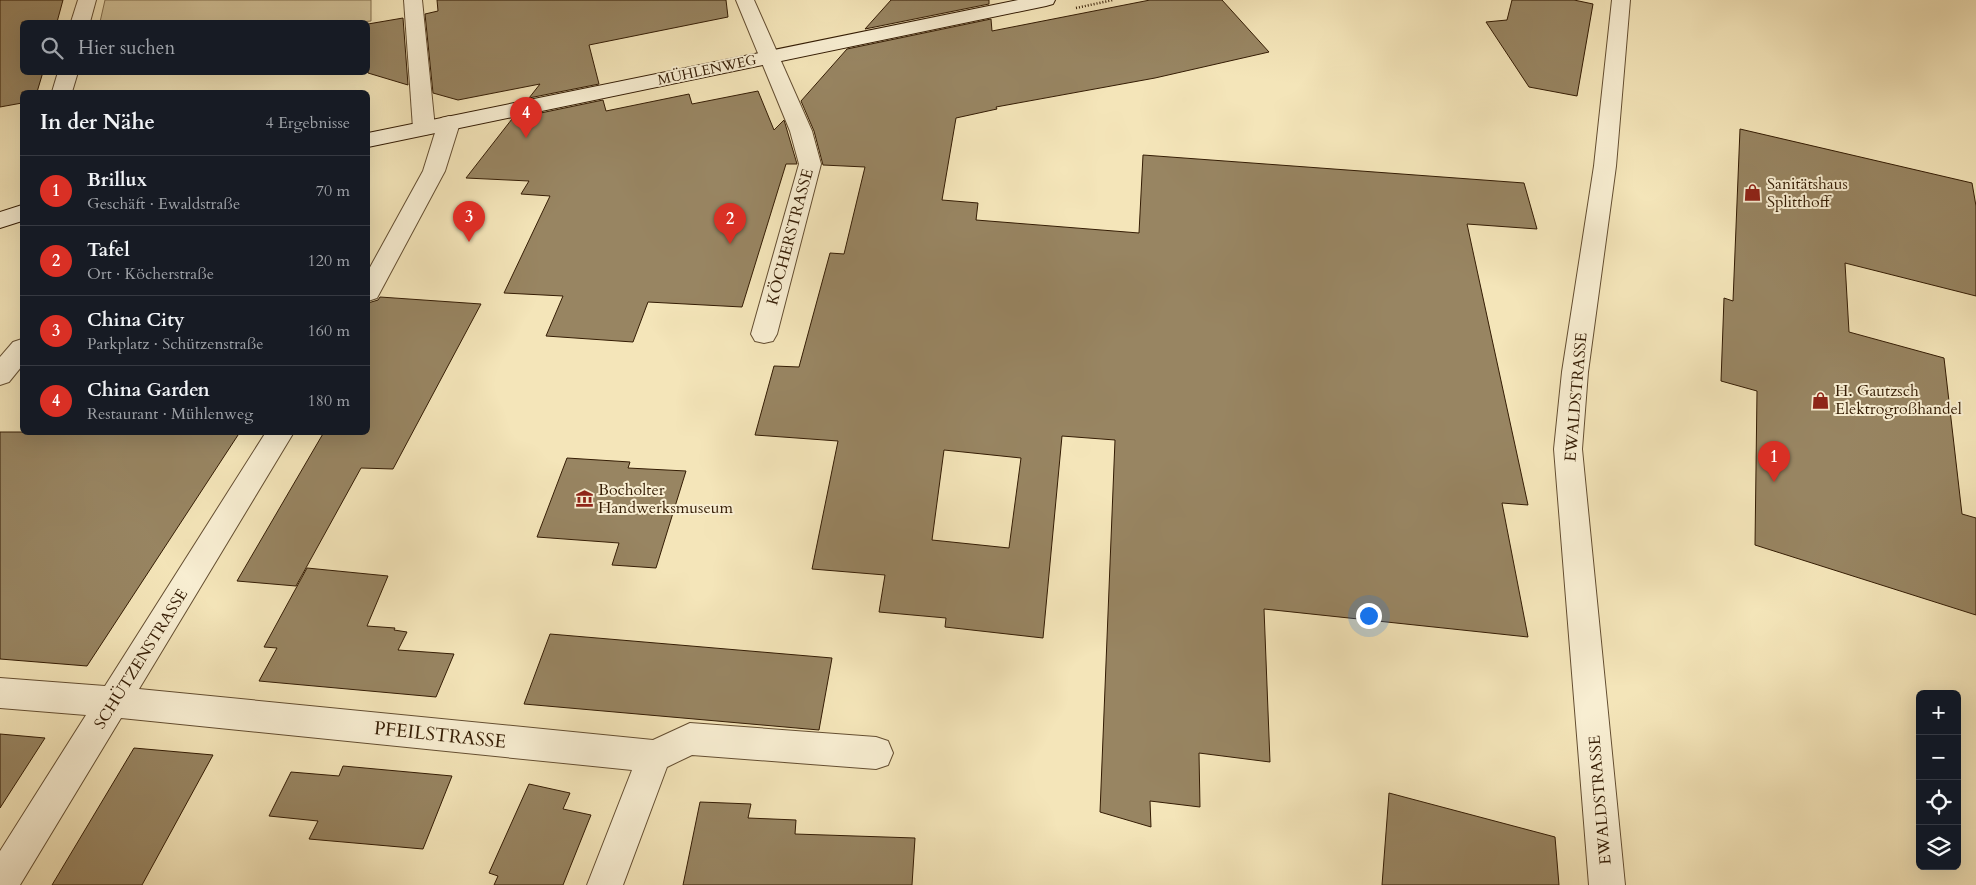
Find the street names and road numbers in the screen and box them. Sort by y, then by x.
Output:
street label: MÜHLENWEG [656,50,758,90]
street label: KÖCHERSTRASSE [761,166,819,308]
street label: EWALDSTRASSE [1559,331,1593,463]
street label: SCHÜTZENSTRASSE [89,585,193,733]
street label: PFEILSTRASSE [373,715,507,755]
street label: EWALDSTRASSE [1583,734,1617,866]

